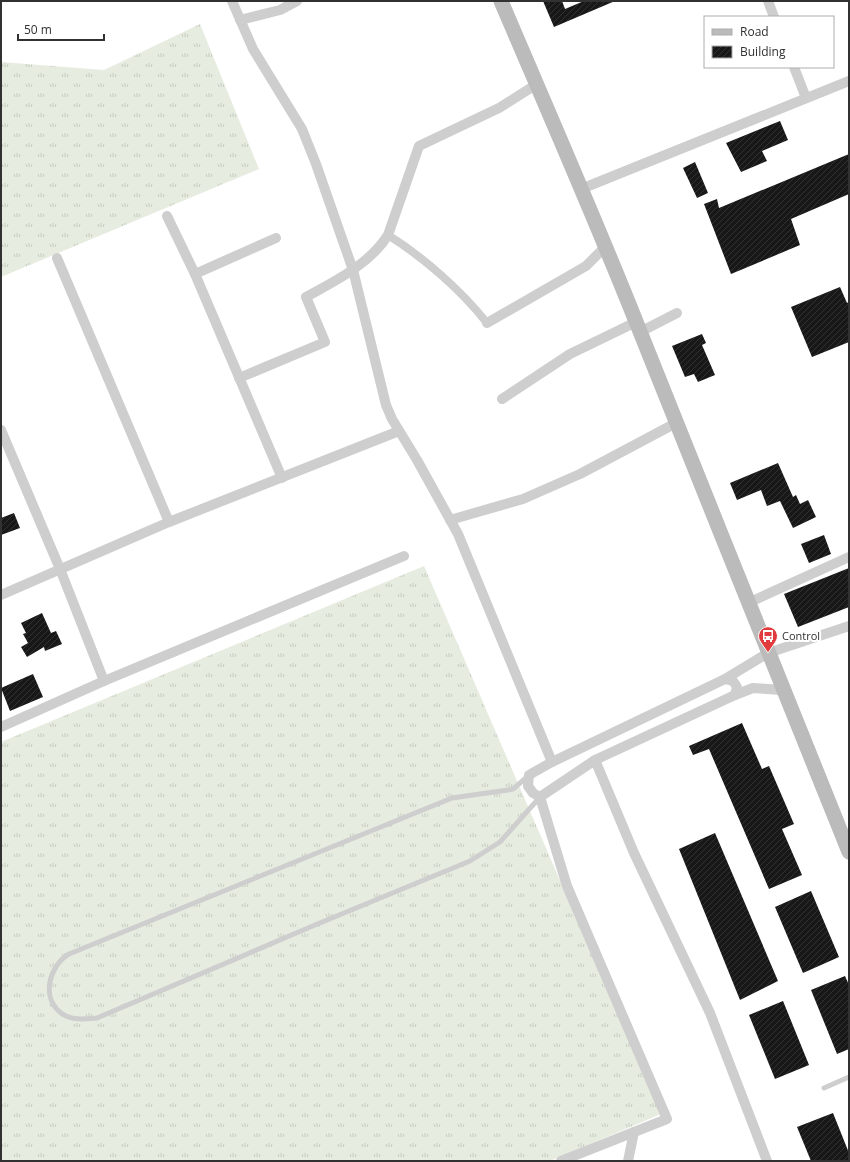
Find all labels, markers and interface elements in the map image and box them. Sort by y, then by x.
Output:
scale bar [18,16,104,42]
legend [704,16,834,68]
text: 50 m [24,21,52,38]
text: Road [740,23,769,40]
text: Building [740,43,786,60]
bus stop icon: Control [757,625,779,653]
place label: Control [782,628,820,643]

